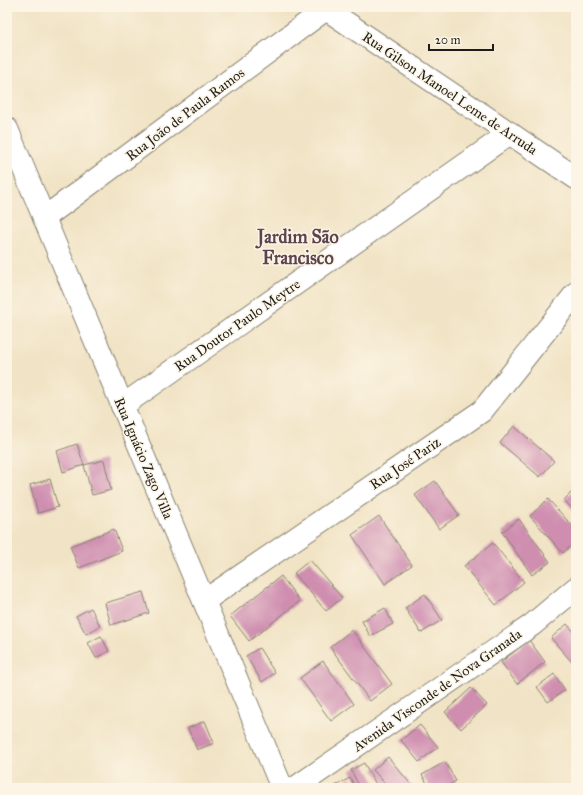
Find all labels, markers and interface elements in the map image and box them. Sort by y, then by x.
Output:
scale bar [429,26,493,52]
street label: Rua Gilson Manoel Leme de Arruda [359,28,541,159]
text: 20 m [435,33,461,47]
street label: Rua João de Paula Ramos [123,64,249,165]
district label: Jardim São Francisco [255,226,339,269]
street label: Rua Doutor Paulo Meytre [171,275,304,375]
street label: Rua Ignácio Zago Villa [110,395,177,522]
street label: Rua José Pariz [367,433,445,494]
street label: Avenida Visconde de Nova Granada [349,626,525,756]

